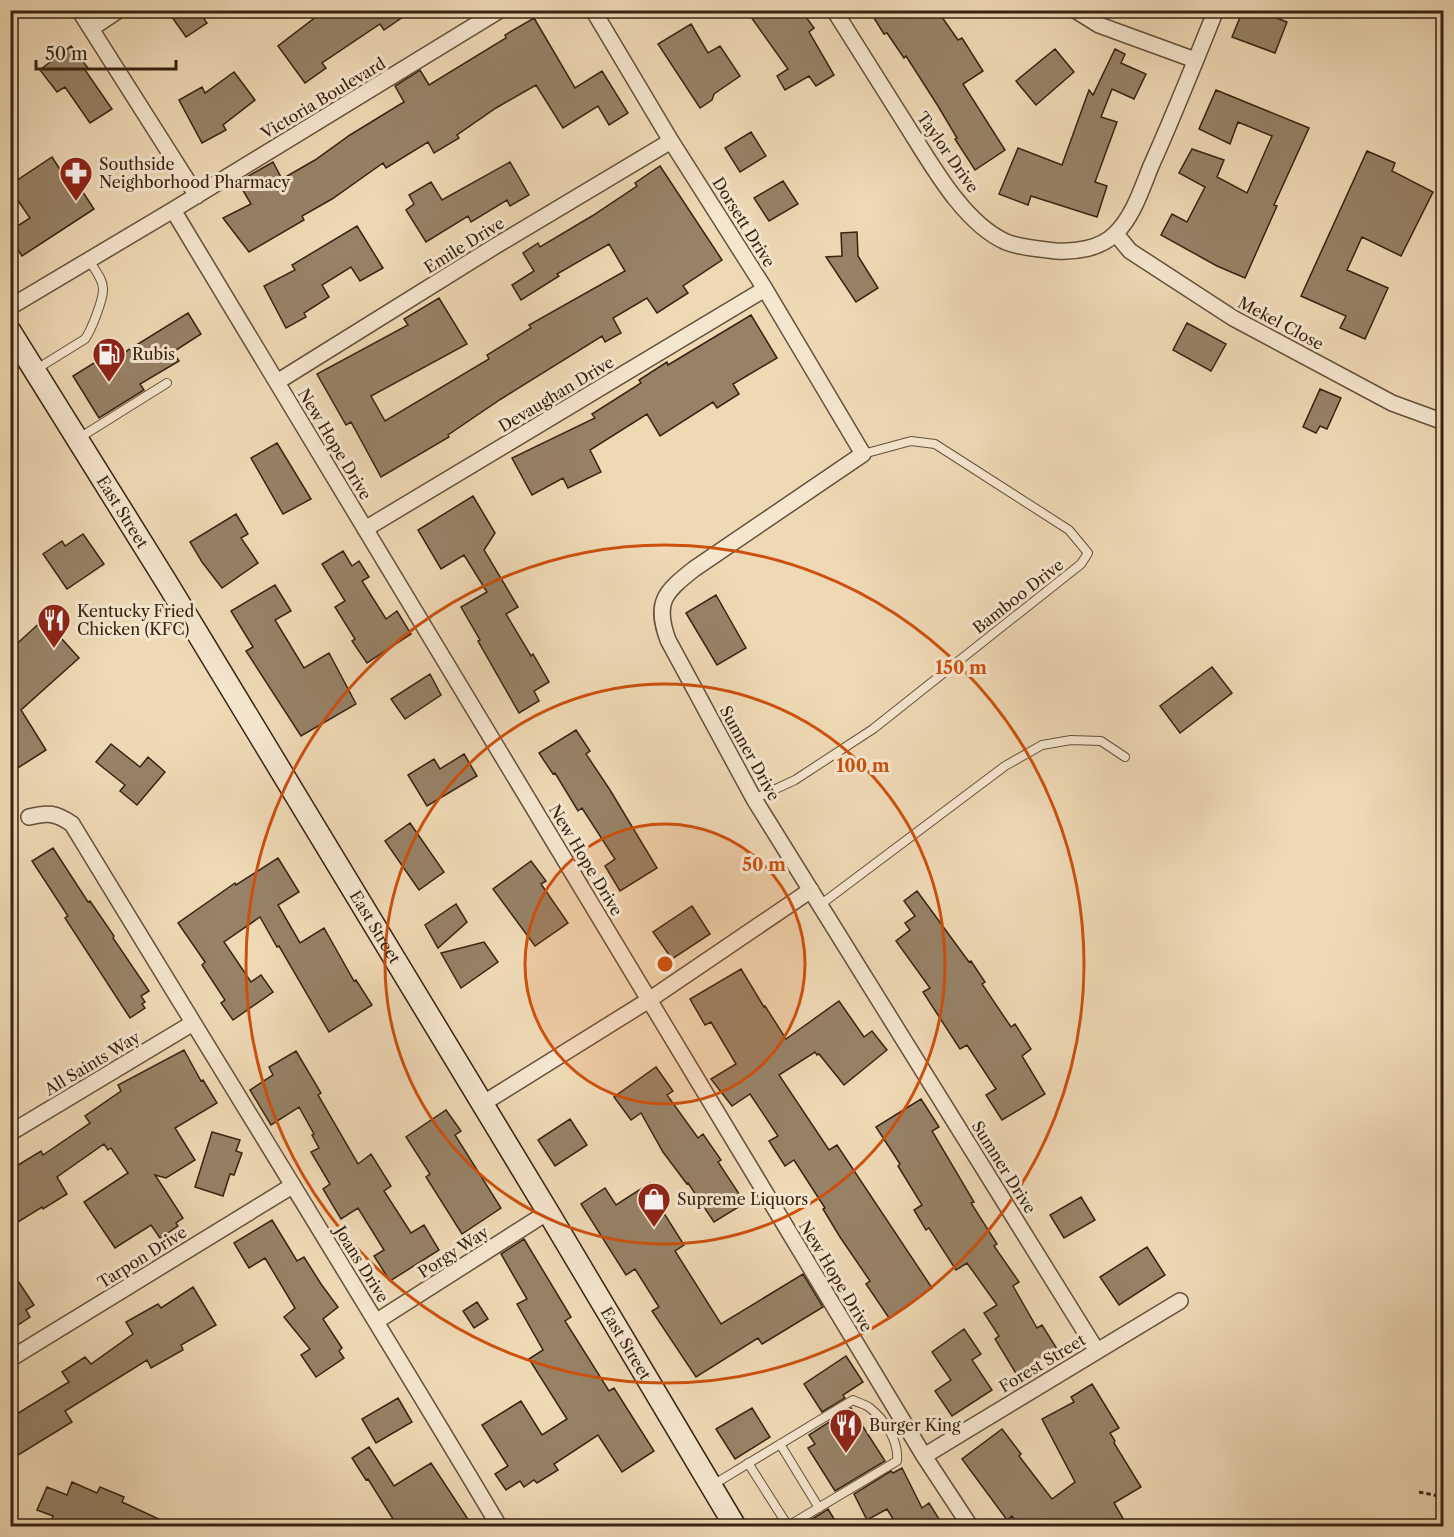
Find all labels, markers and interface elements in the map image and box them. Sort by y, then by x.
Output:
scale bar [36,33,176,71]
text: 50 m [45,43,88,65]
street label: Victoria Boulevard [256,53,389,144]
street label: Taylor Drive [913,108,983,196]
place label: Southside Neighborhood Pharmacy [99,154,291,192]
pharmacy icon: Southside Neighborhood Pharmacy [58,155,94,202]
street label: Dorsett Drive [708,173,780,271]
street label: Emile Drive [420,213,508,277]
street label: Mekel Close [1235,292,1327,354]
fuel station icon: Rubis [91,336,127,383]
place label: Rubis [132,344,175,364]
street label: Devaughan Drive [495,352,617,436]
street label: New Hope Drive [294,385,376,503]
street label: East Street [93,472,153,552]
street label: Bamboo Drive [969,554,1067,638]
place label: Kentucky Fried Chicken (KFC) [77,601,194,639]
restaurant icon: Kentucky Fried Chicken (KFC) [36,602,72,649]
text: 150 m [935,657,987,679]
street label: Sumner Drive [716,702,784,804]
text: 100 m [836,755,890,777]
street label: New Hope Drive [545,801,627,919]
text: 50 m [742,854,786,876]
street label: East Street [346,887,405,967]
centre of rings [655,954,675,974]
street label: All Saints Way [40,1026,144,1100]
street label: Sumner Drive [968,1117,1040,1217]
shop icon: Supreme Liquors [636,1181,672,1228]
place label: Supreme Liquors [677,1189,808,1209]
street label: New Hope Drive [795,1217,877,1335]
street label: Joans Drive [329,1219,393,1306]
street label: Porgy Way [414,1221,493,1282]
street label: Tarpon Drive [94,1222,190,1292]
street label: East Street [597,1303,656,1384]
street label: Forest Street [995,1329,1089,1397]
restaurant icon: Burger King [828,1407,864,1454]
place label: Burger King [869,1415,961,1435]

